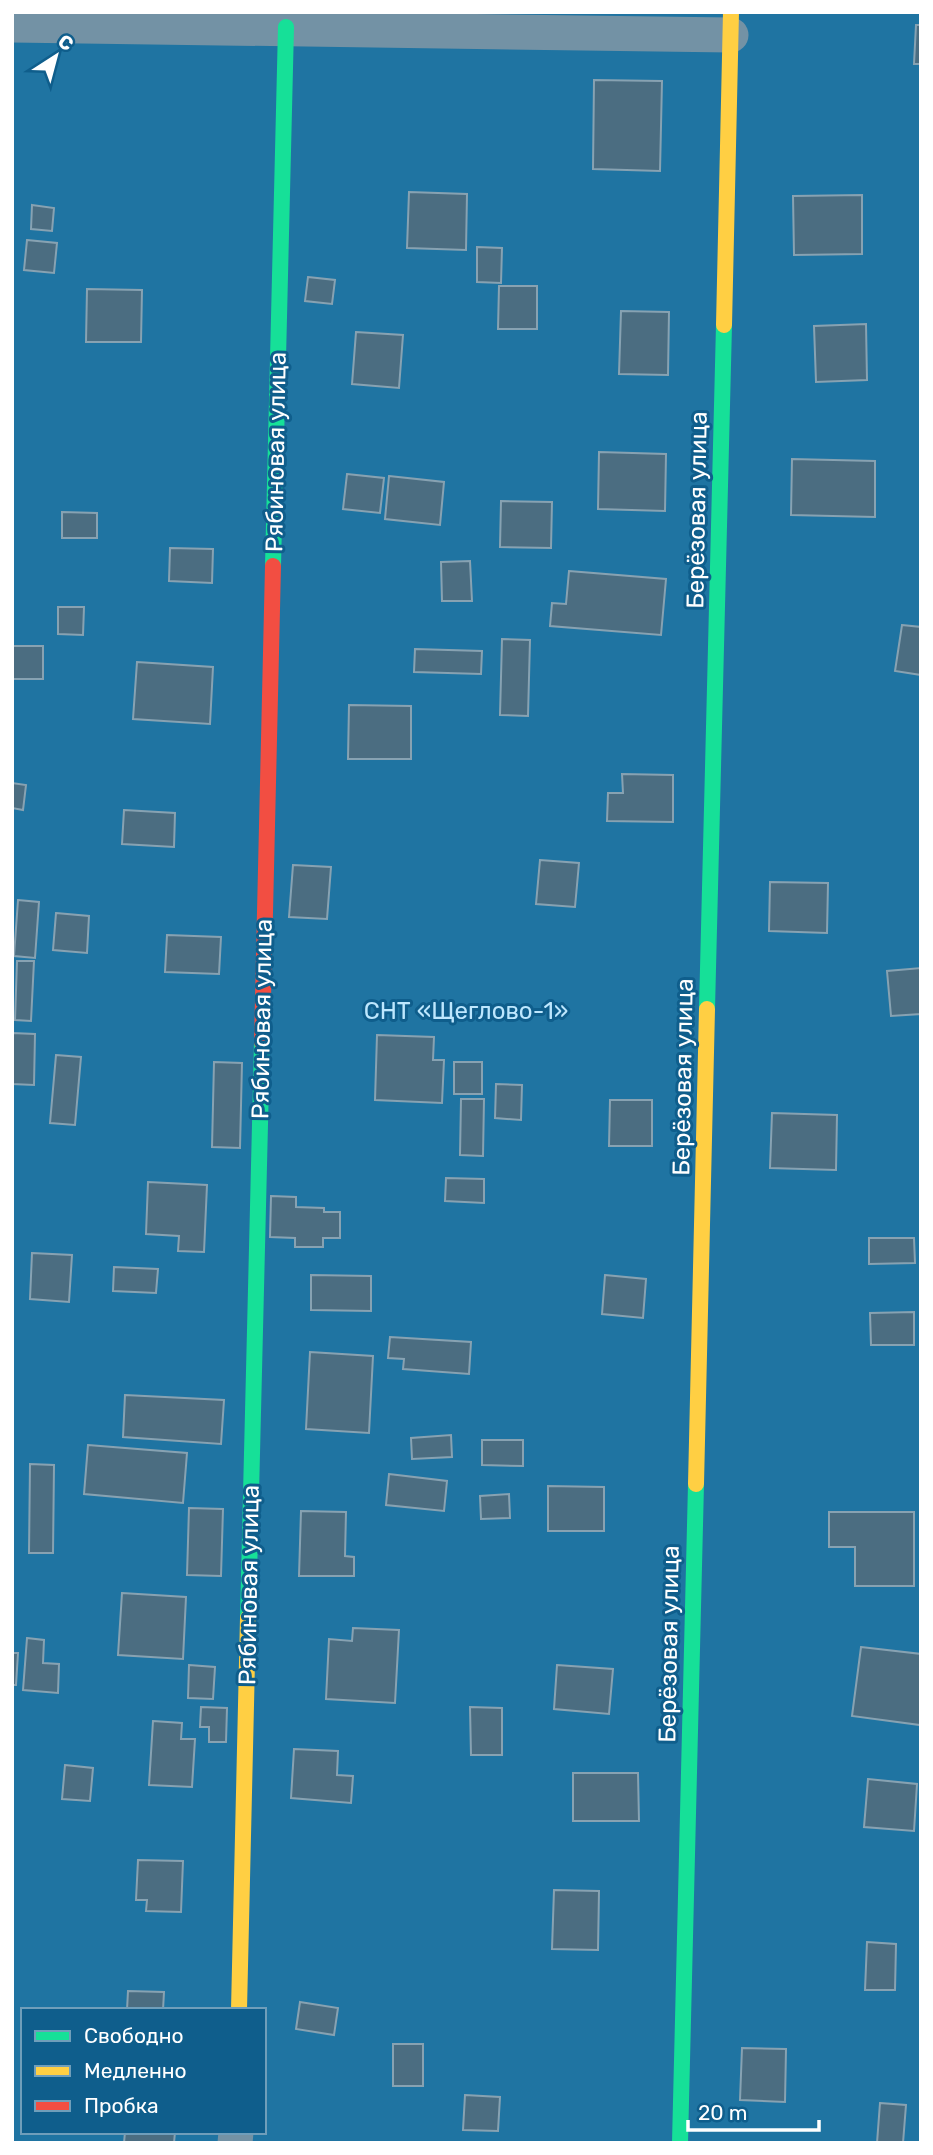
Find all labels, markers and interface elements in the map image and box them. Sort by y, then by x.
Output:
north arrow [21,21,91,91]
text: С [54,29,78,56]
street label: Рябиновая улица [260,352,292,552]
street label: Берёзовая улица [681,411,713,609]
street label: Рябиновая улица [246,919,278,1119]
street label: Берёзовая улица [667,978,699,1176]
park label: СНТ «Щеглово-1» [364,997,568,1025]
street label: Рябиновая улица [233,1485,265,1685]
street label: Берёзовая улица [653,1545,685,1743]
legend [21,2008,266,2134]
text: Свободно [84,2023,184,2048]
text: Медленно [84,2058,187,2083]
scale bar [688,2088,819,2132]
text: Пробка [84,2093,159,2118]
text: 20 m [698,2100,747,2125]

